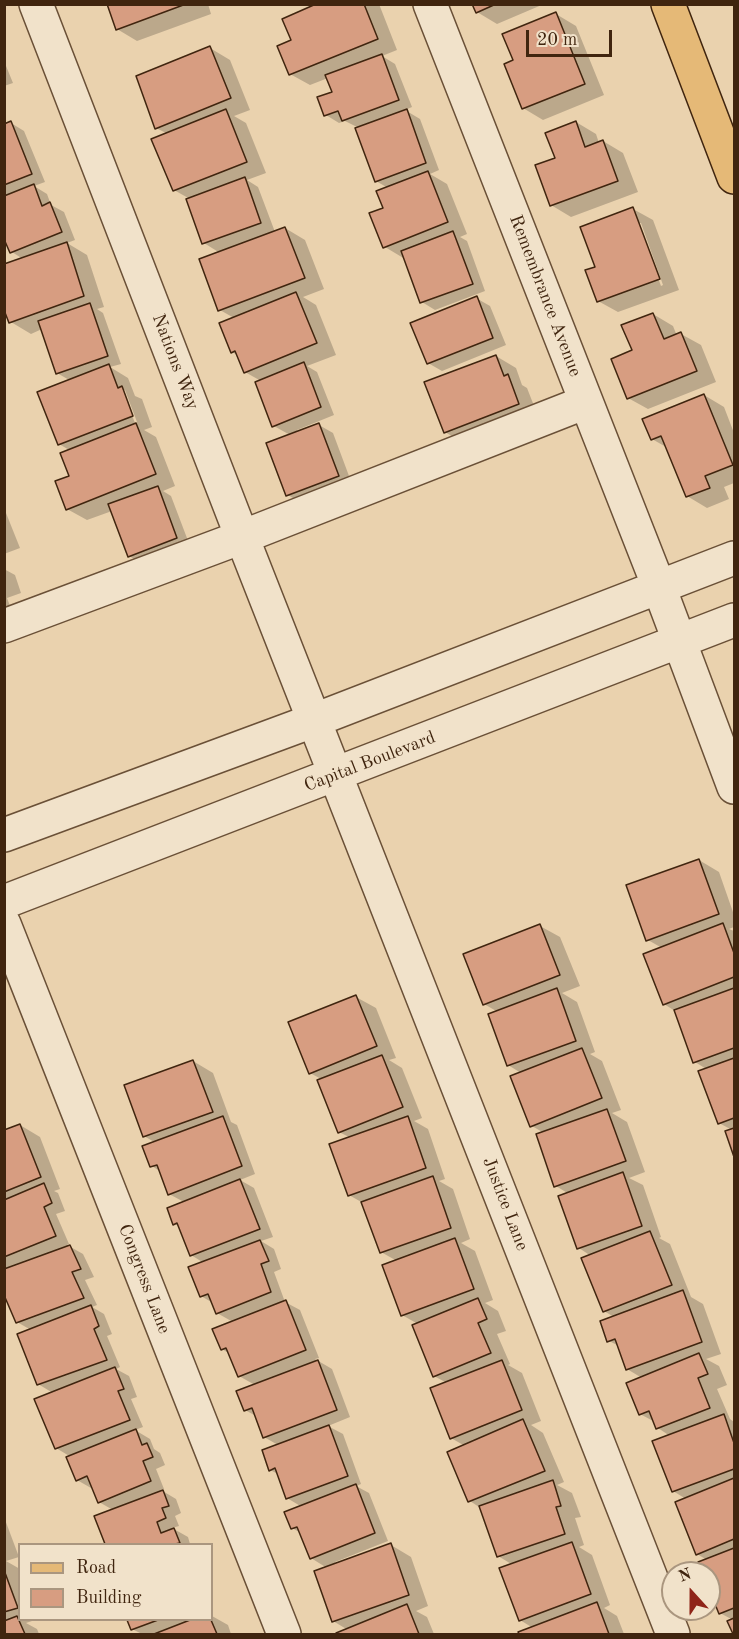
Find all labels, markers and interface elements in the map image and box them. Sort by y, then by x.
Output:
scale bar [529,18,614,56]
text: 20 m [537,31,577,49]
street label: Remembrance Avenue [504,212,586,380]
street label: Nations Way [147,311,203,413]
street label: Capital Boulevard [301,727,439,797]
street label: Justice Lane [477,1154,533,1254]
street label: Congress Lane [113,1221,175,1337]
legend [18,1543,213,1621]
text: Road [76,1559,116,1577]
north arrow [661,1561,721,1621]
text: N [677,1566,694,1586]
text: Building [76,1589,141,1607]

